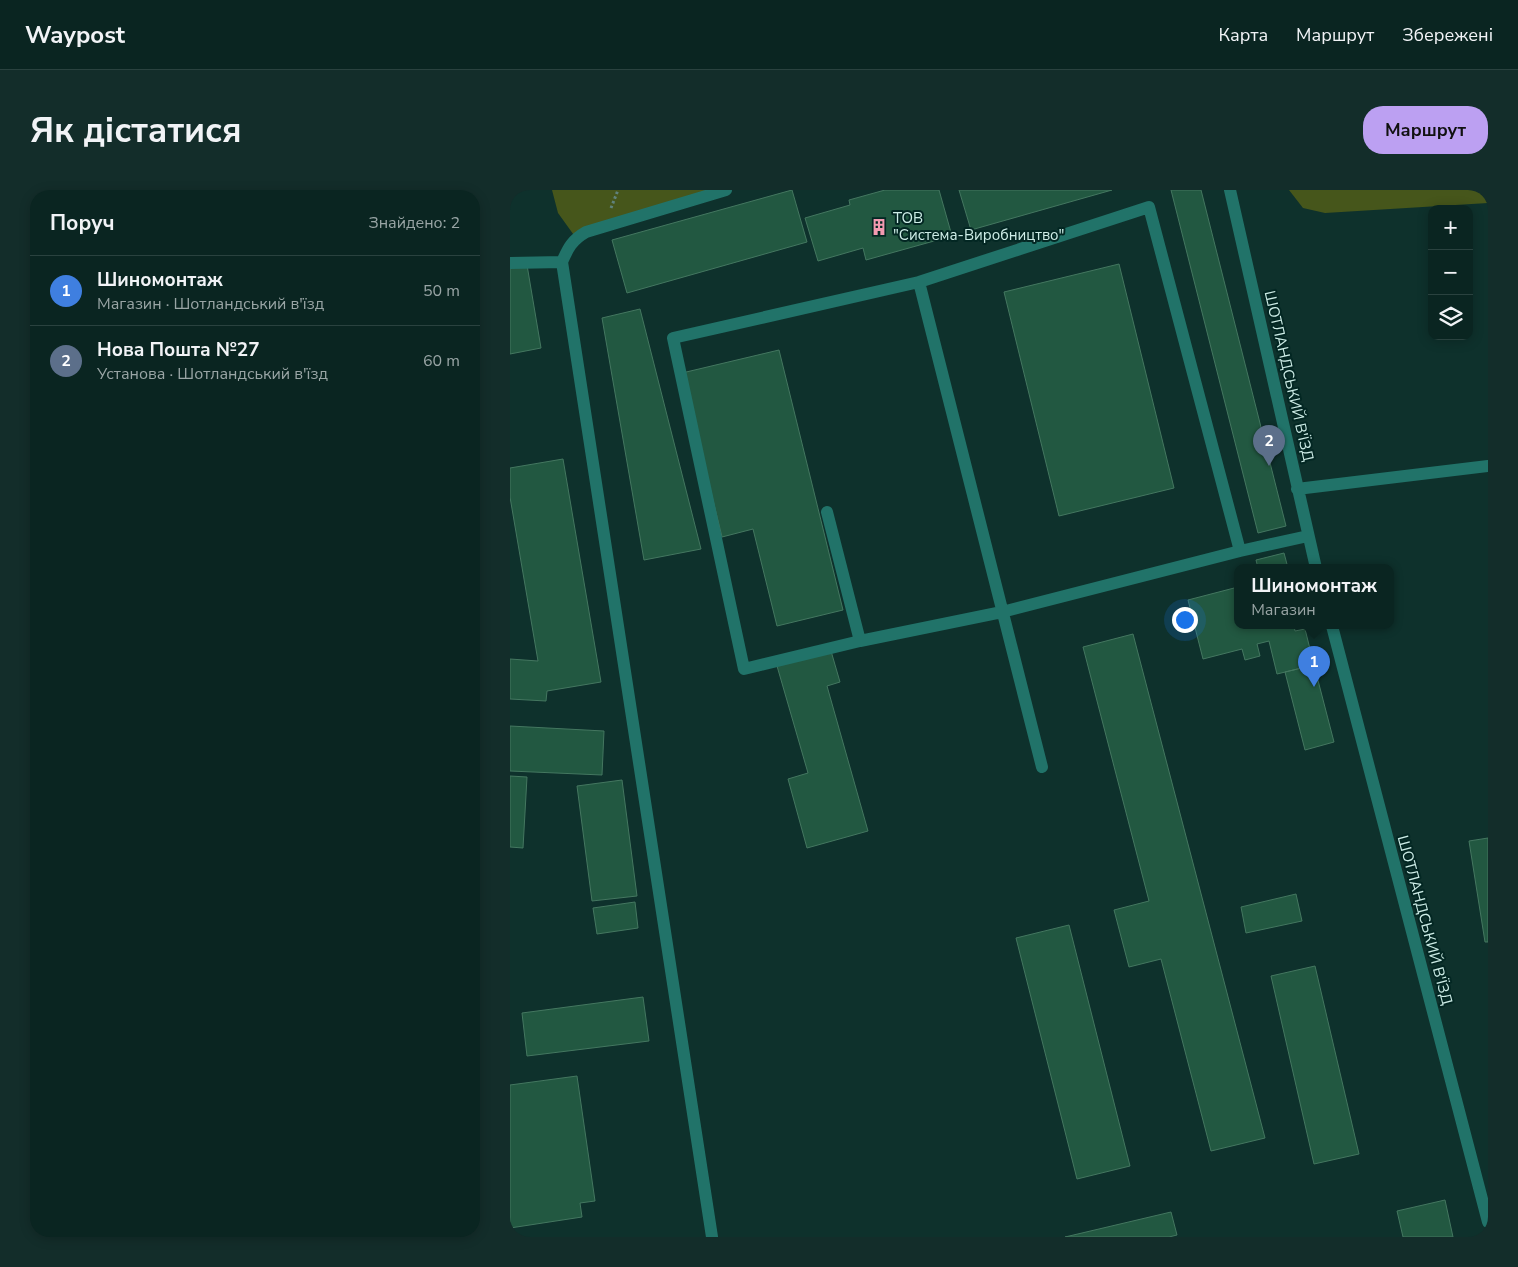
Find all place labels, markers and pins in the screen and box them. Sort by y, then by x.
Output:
place label: ТОВ "Система-Виробництво" [893,208,1064,245]
building icon: ТОВ "Система-Виробництво" [869,217,889,237]
pin: 2 [1253,425,1285,466]
pin: 1 [1298,646,1330,687]

